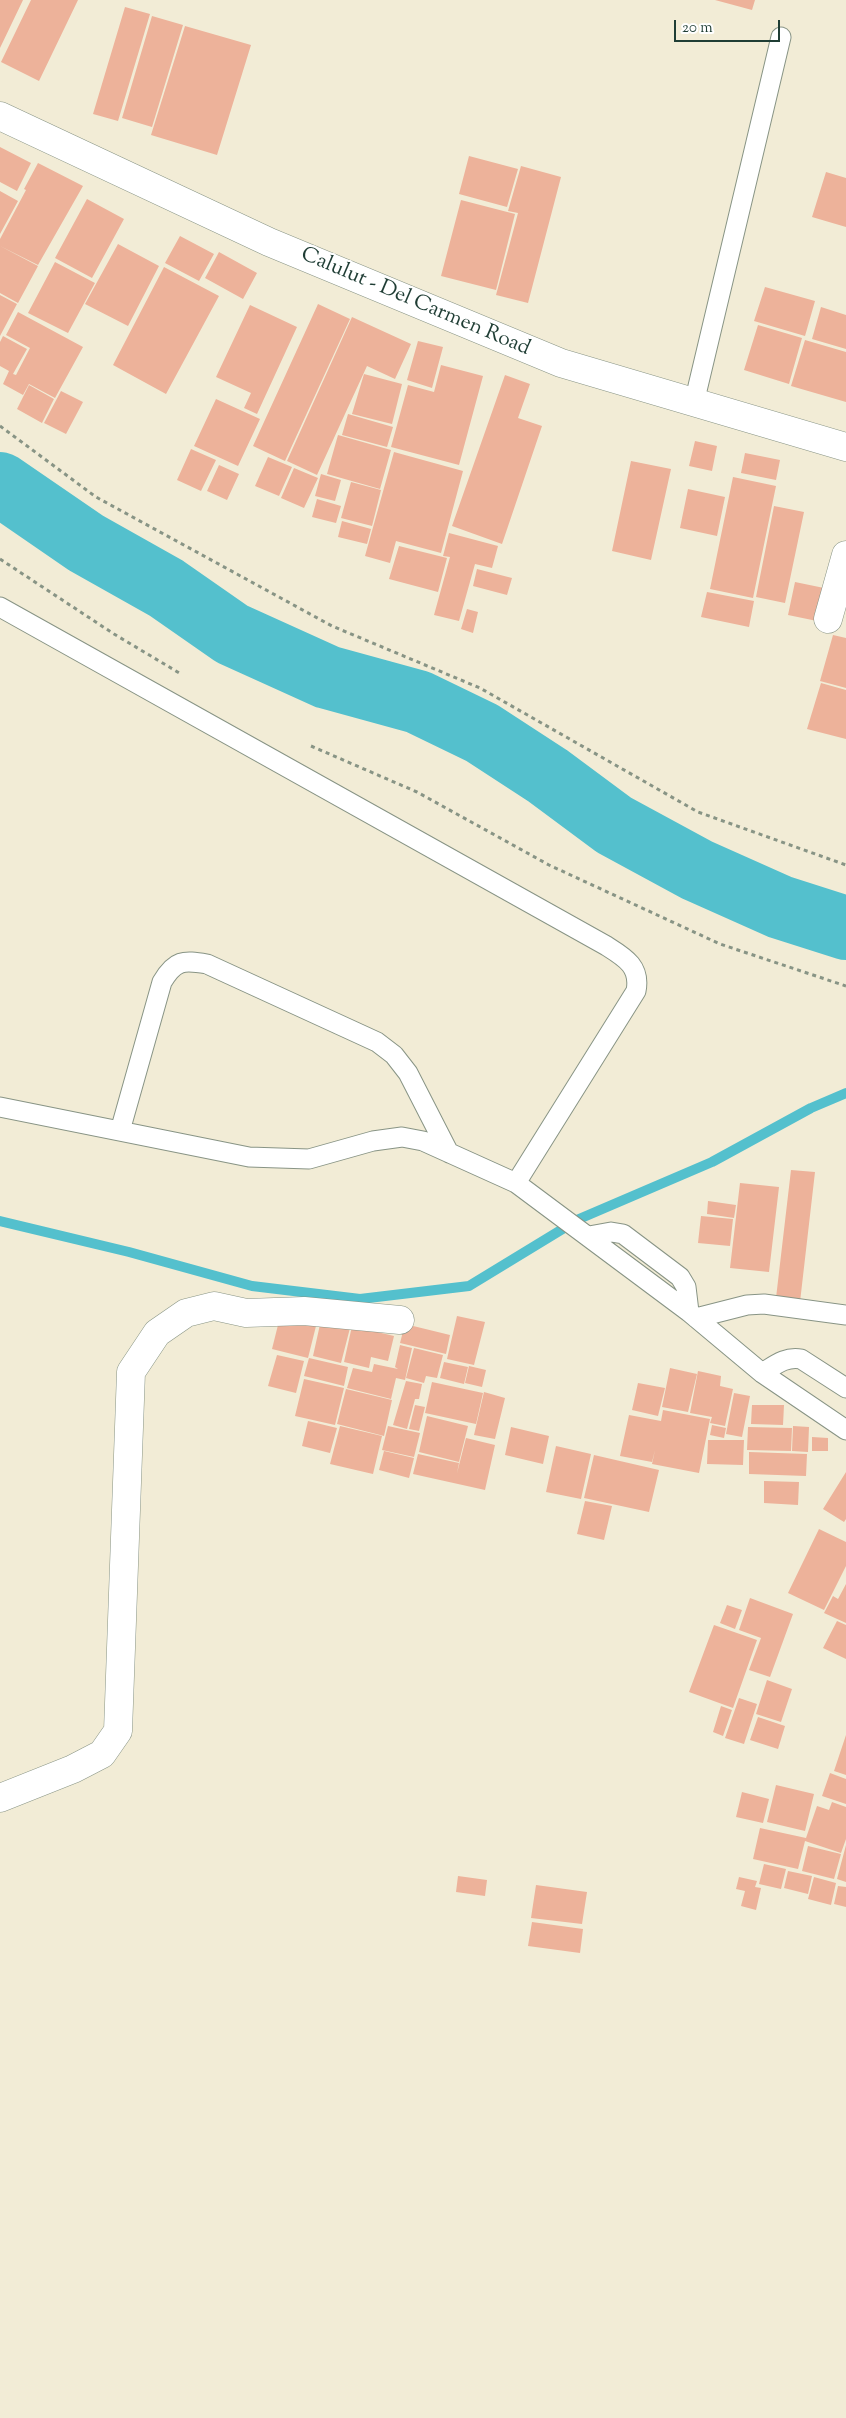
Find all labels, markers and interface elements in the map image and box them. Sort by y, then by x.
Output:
scale bar [676,10,782,42]
text: 20 m [682,18,713,39]
street label: Calulut - Del Carmen Road [297,243,533,363]

